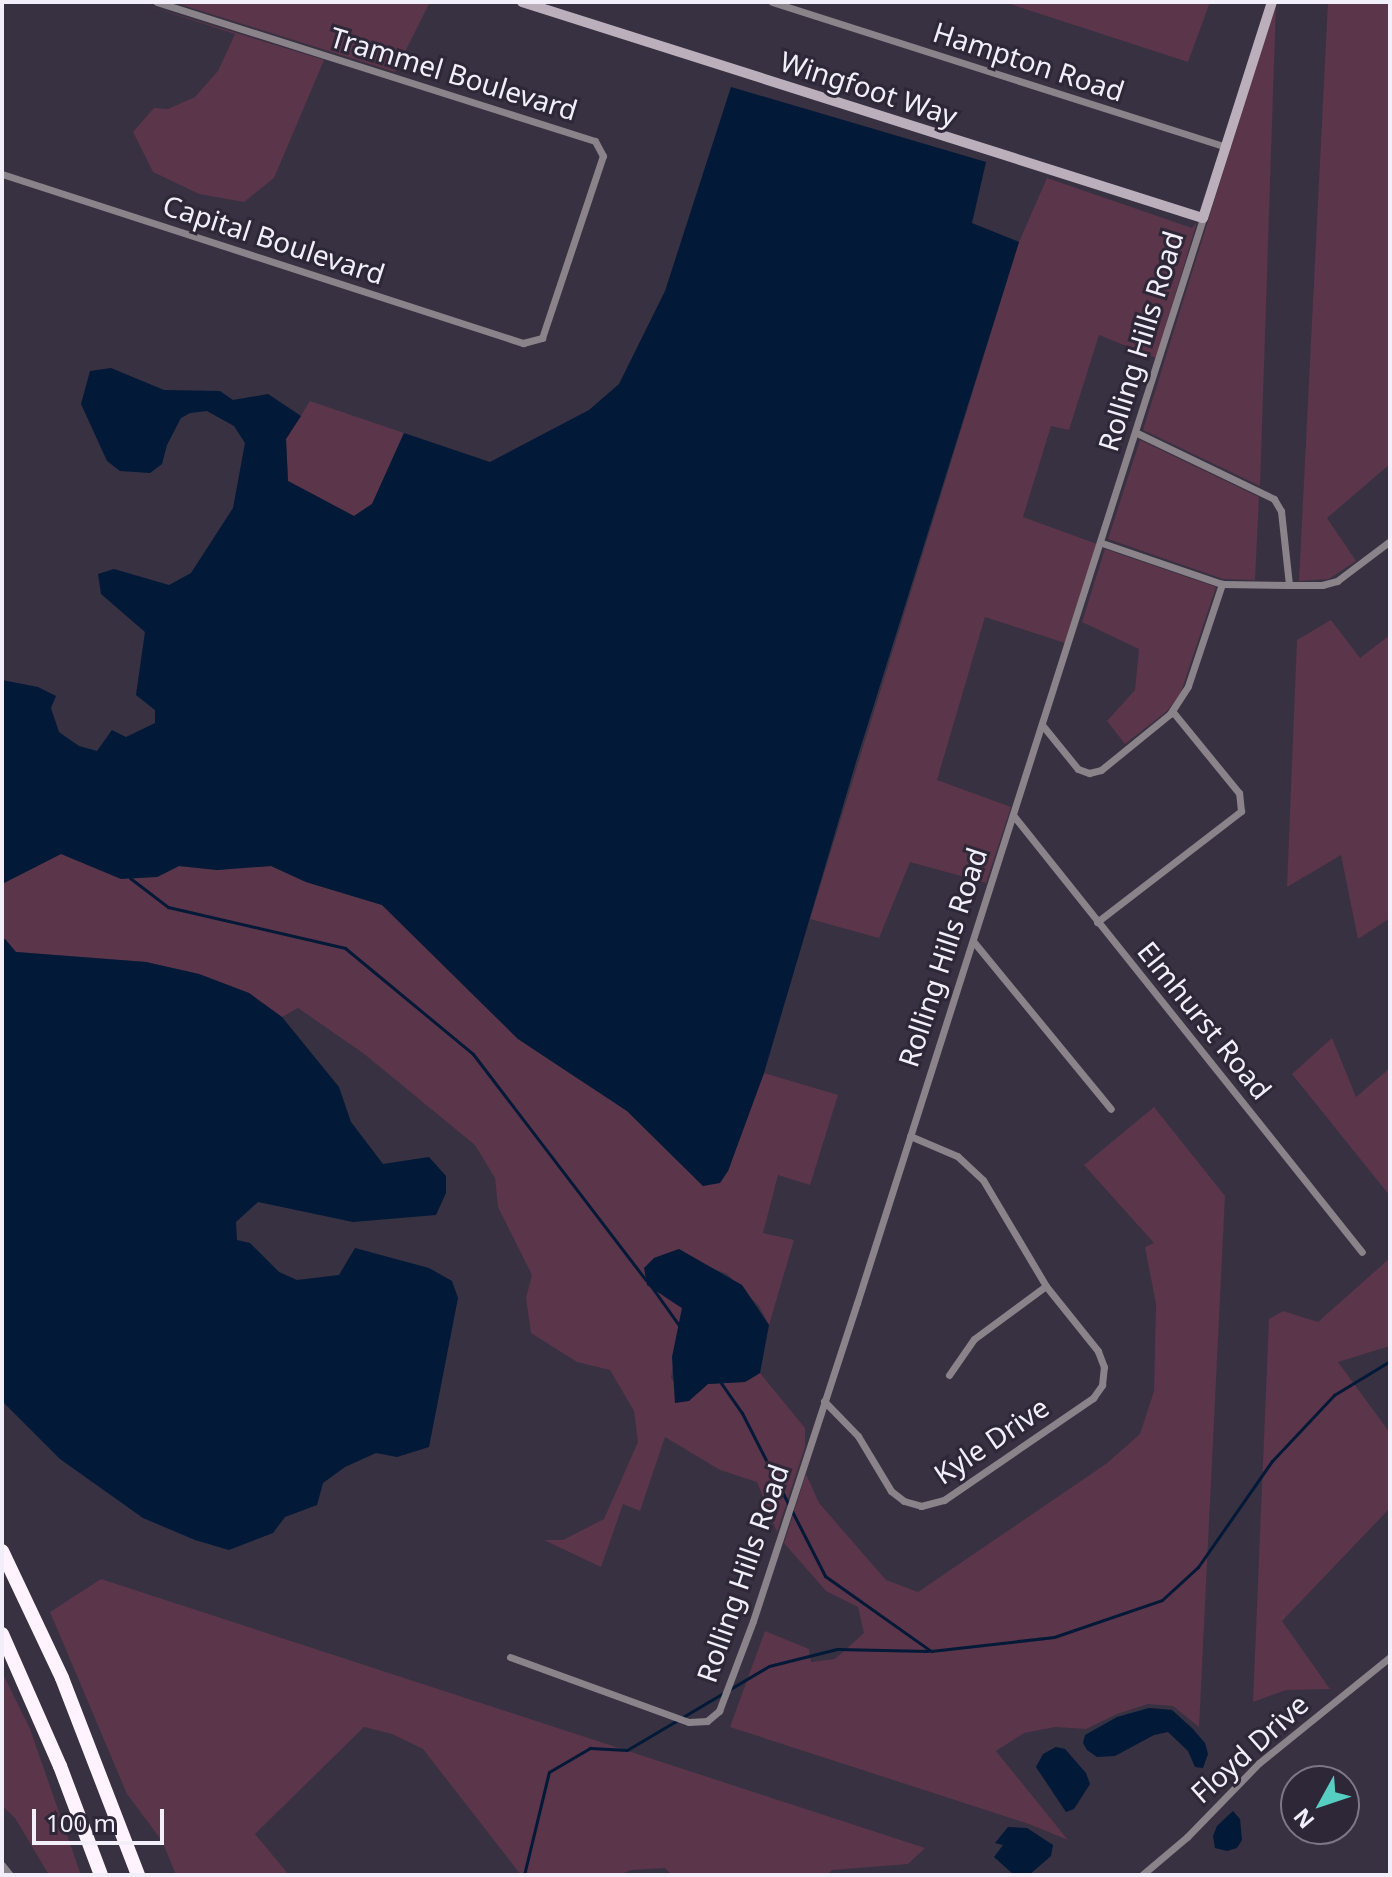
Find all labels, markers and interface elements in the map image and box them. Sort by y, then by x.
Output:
street label: Hampton Road [929,14,1129,108]
street label: Trammel Boulevard [326,19,582,127]
street label: Wingfoot Way [776,44,962,132]
street label: Capital Boulevard [159,187,389,291]
street label: Rolling Hills Road [1091,227,1189,455]
street label: Rolling Hills Road [891,843,993,1071]
street label: Elmhurst Road [1131,934,1279,1106]
street label: Kyle Drive [927,1389,1055,1491]
street label: Rolling Hills Road [689,1460,795,1686]
street label: Floyd Drive [1183,1687,1315,1809]
north arrow [1280,1765,1360,1845]
scale bar [36,1793,168,1843]
text: N [1286,1803,1320,1836]
text: 100 m [46,1806,116,1839]

